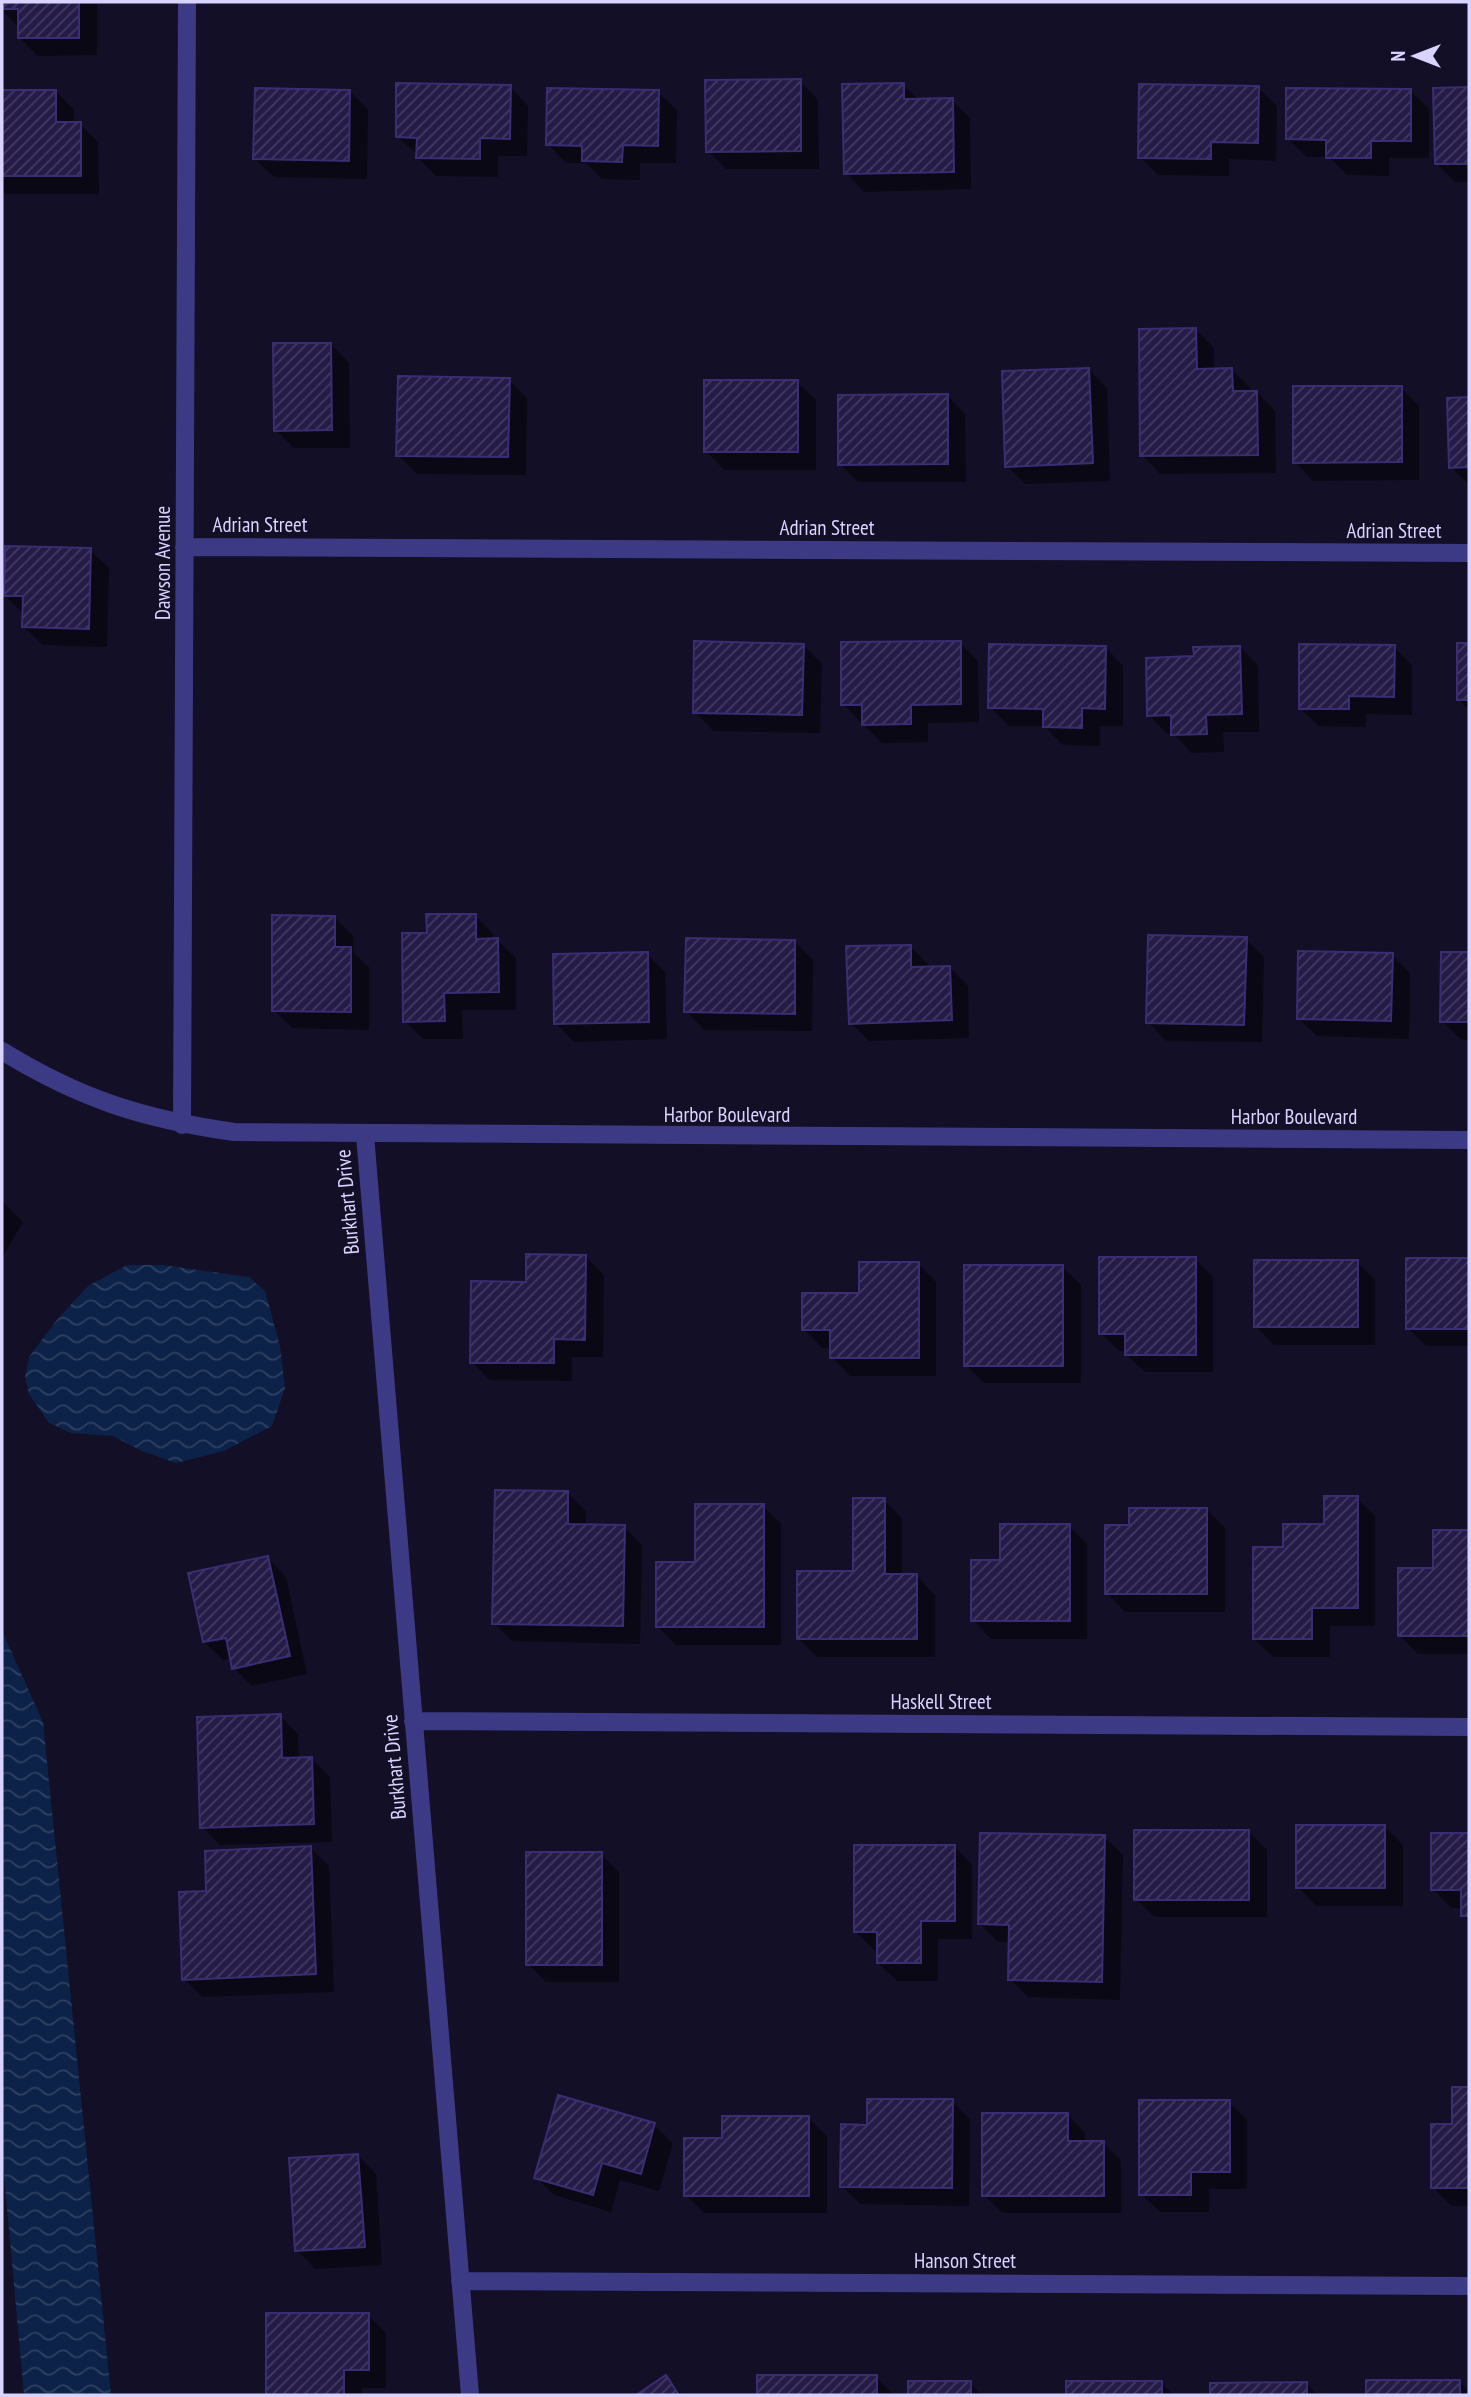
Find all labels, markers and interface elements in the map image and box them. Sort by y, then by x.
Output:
north arrow [1380,21,1450,91]
text: N [1386,51,1410,61]
street label: Dawson Avenue [149,506,176,620]
street label: Adrian Street [213,511,308,538]
street label: Adrian Street [780,514,875,541]
street label: Adrian Street [1347,517,1442,544]
street label: Harbor Boulevard [664,1101,790,1128]
street label: Harbor Boulevard [1231,1103,1357,1130]
street label: Burkhart Drive [329,1148,365,1256]
street label: Haskell Street [890,1688,992,1715]
street label: Burkhart Drive [376,1713,412,1821]
street label: Hanson Street [914,2247,1016,2274]

